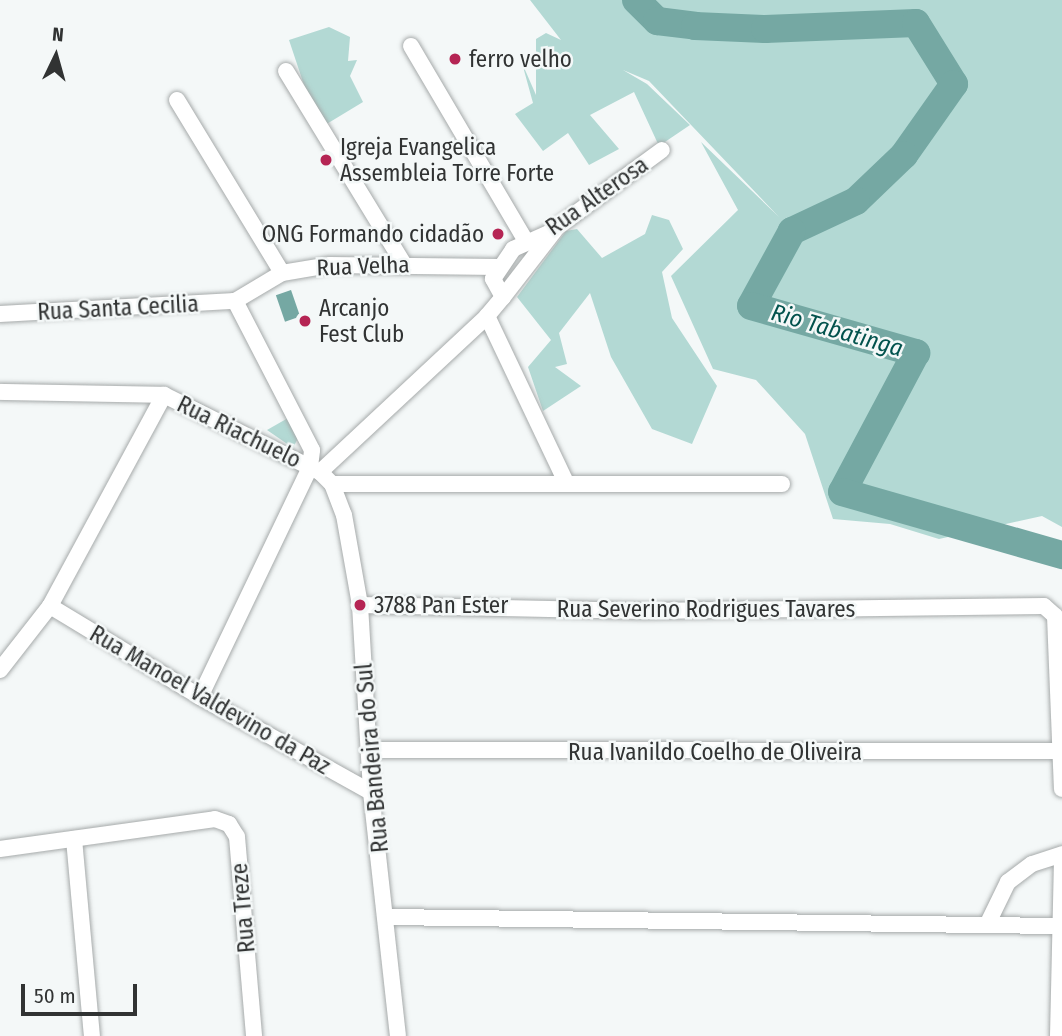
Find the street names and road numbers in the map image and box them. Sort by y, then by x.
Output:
street label: Rua Alterosa [541,151,653,241]
street label: Rua Velha [316,251,410,281]
street label: Rua Santa Cecilia [37,290,199,326]
street label: Rua Riachuelo [173,390,305,474]
street label: Rua Severino Rodrigues Tavares [557,595,855,623]
street label: Rua Manoel Valdevino da Paz [85,620,335,780]
street label: Rua Bandeira do Sul [350,662,394,854]
street label: Rua Ivanildo Coelho de Oliveira [568,738,862,766]
street label: Rua Treze [225,862,261,954]

